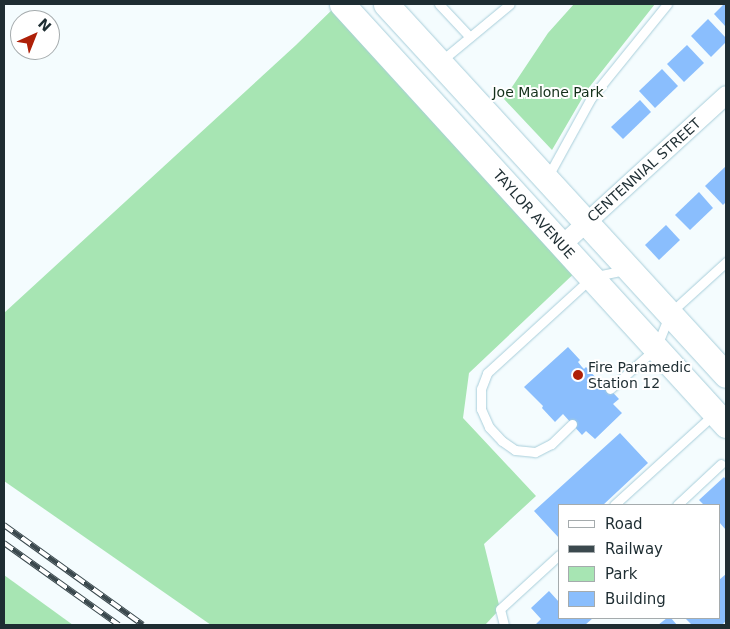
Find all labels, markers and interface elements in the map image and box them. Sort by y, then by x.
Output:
north arrow [10,10,60,60]
text: N [35,15,54,35]
park label: Joe Malone Park [492,84,604,100]
street label: CENTENNIAL STREET [584,115,704,225]
street label: TAYLOR AVENUE [490,166,578,262]
place label: Fire Paramedic Station 12 [588,359,691,392]
marker: Fire Paramedic Station 12 [572,369,584,381]
legend [558,504,720,619]
text: Road [605,515,643,533]
text: Railway [605,540,663,558]
text: Park [605,565,637,583]
text: Building [605,590,666,608]

